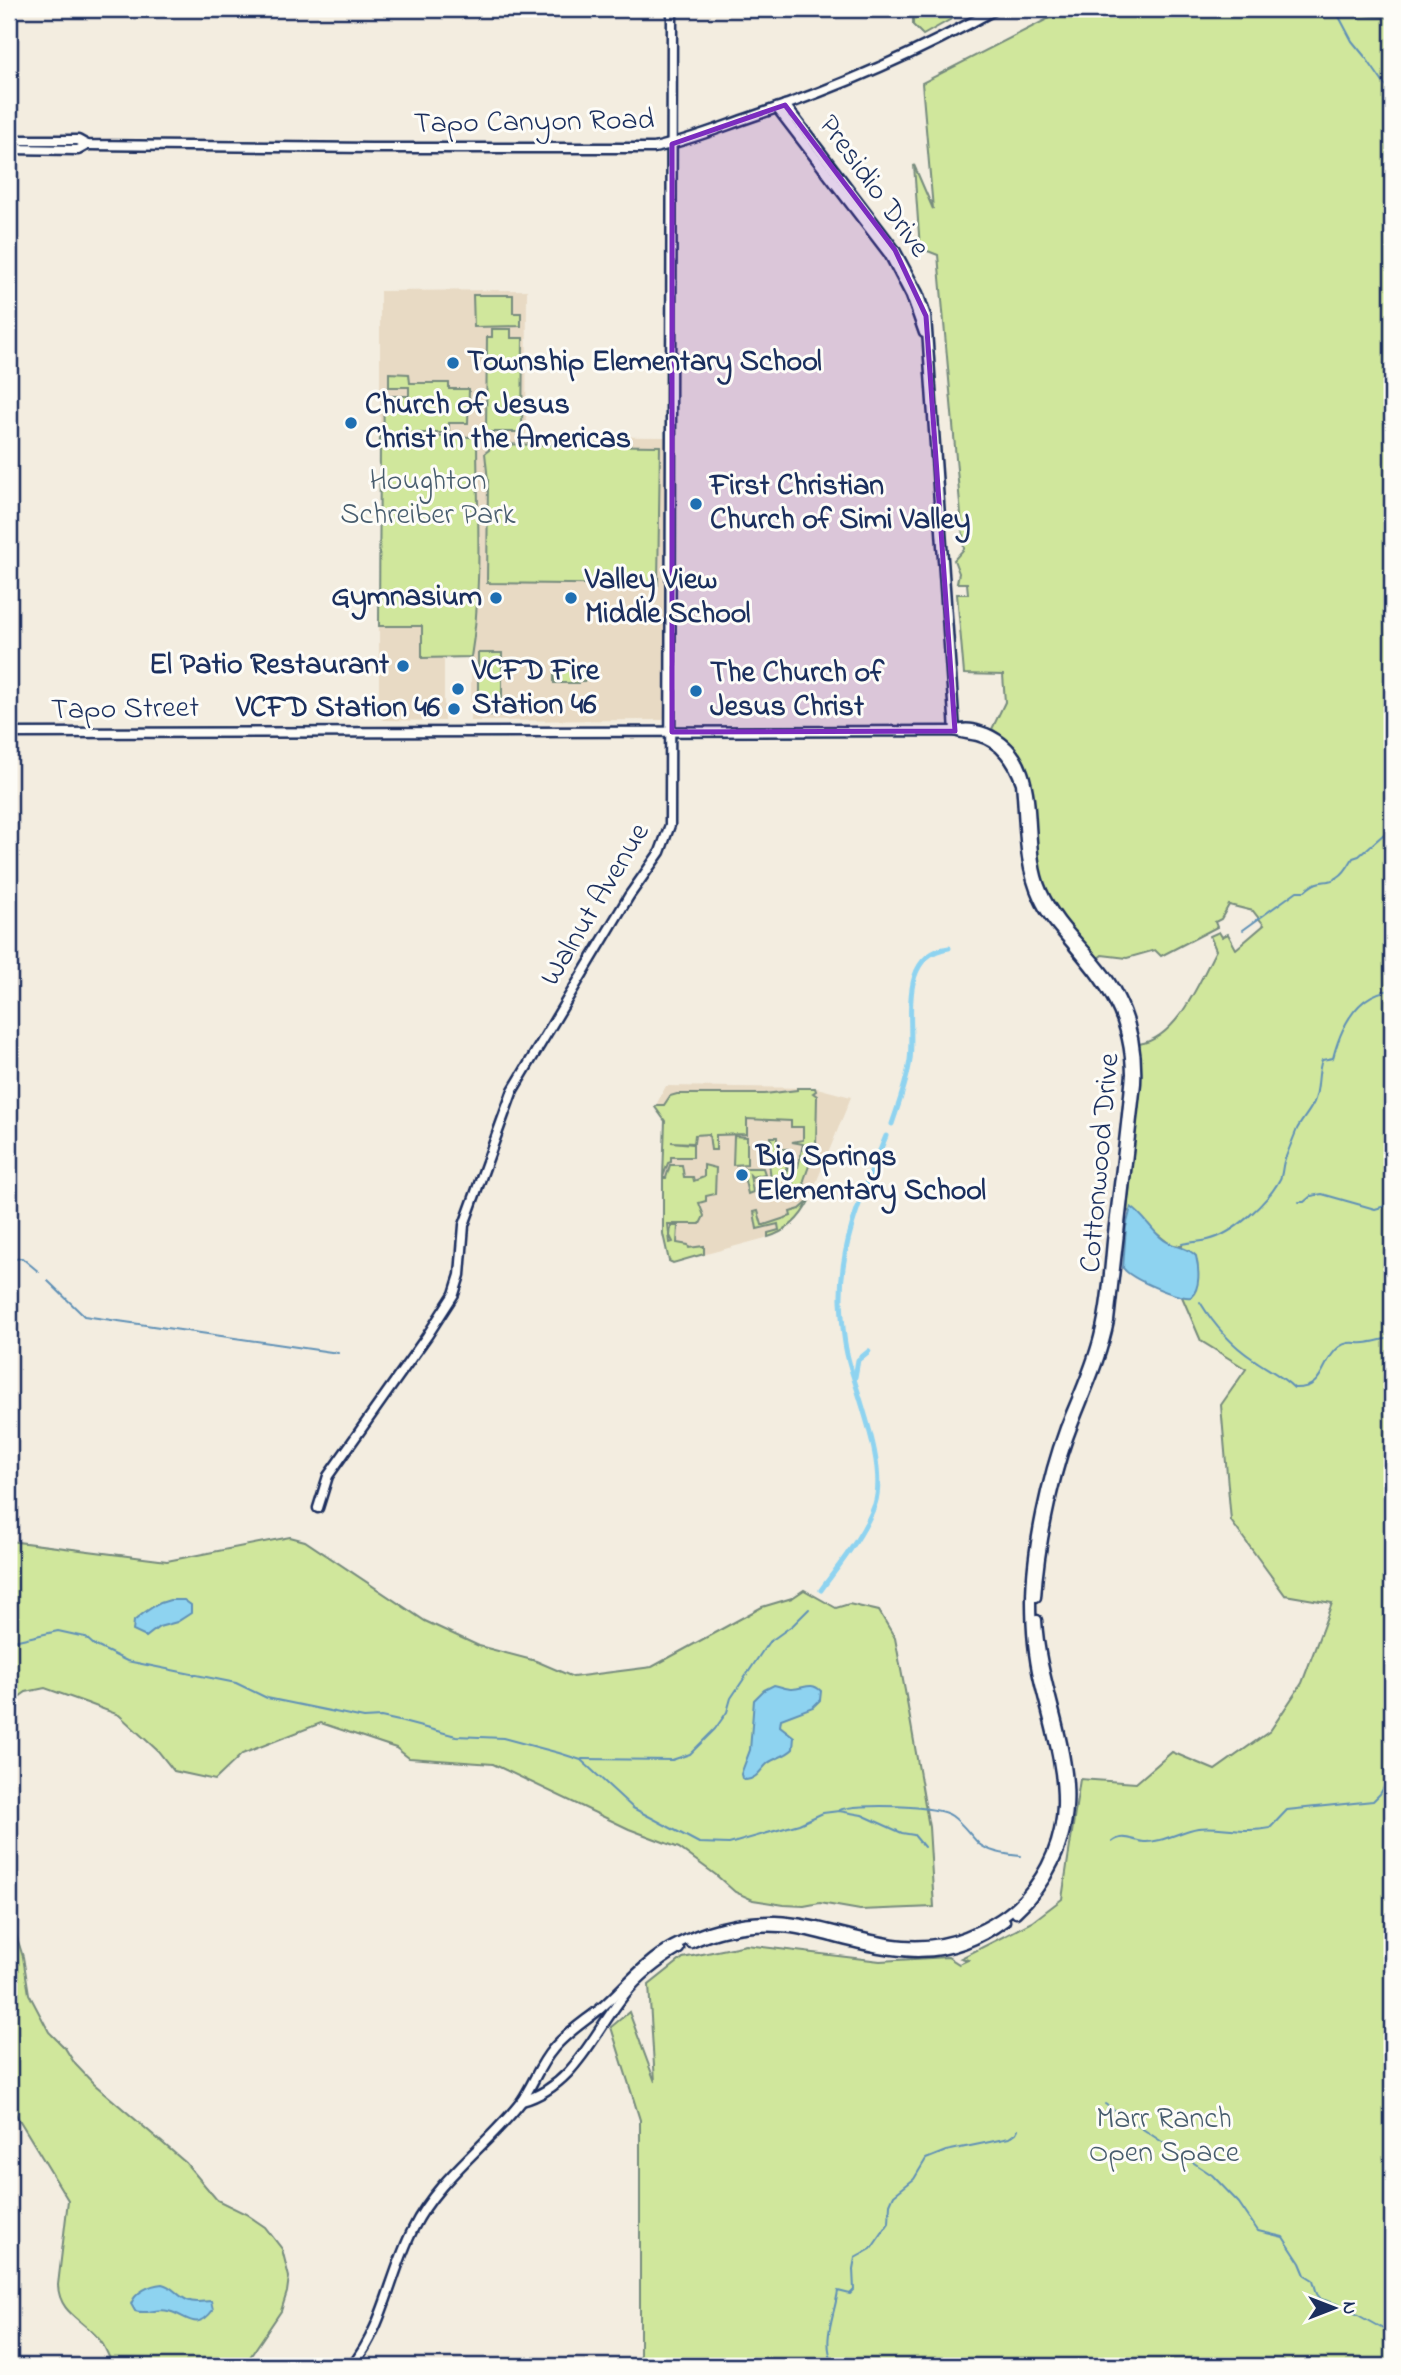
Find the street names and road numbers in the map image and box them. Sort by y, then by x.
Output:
street label: Tapo Canyon Road [413,99,655,147]
street label: Presidio Drive [806,107,940,268]
street label: Tapo Street [50,687,200,733]
street label: Walnut Avenue [530,814,662,995]
street label: Cottonwood Drive [1069,1051,1133,1275]

